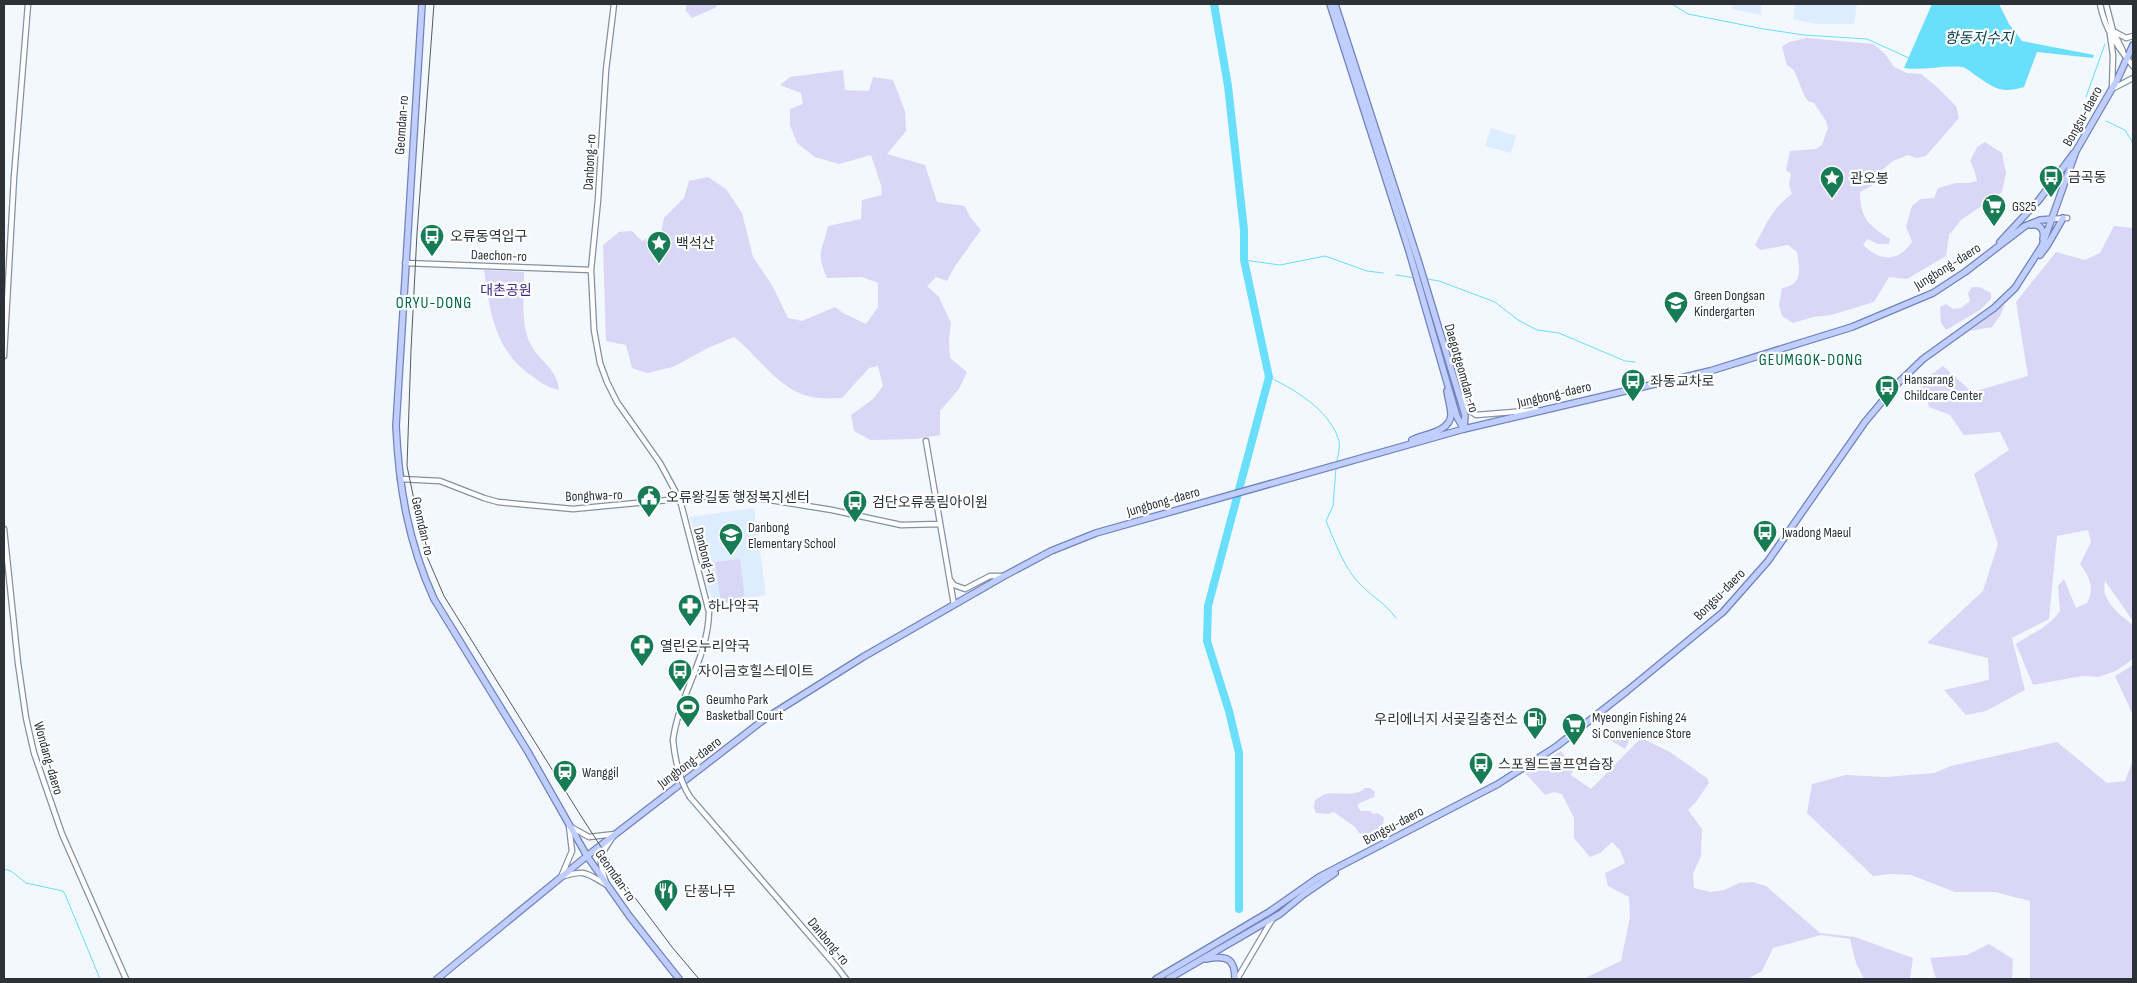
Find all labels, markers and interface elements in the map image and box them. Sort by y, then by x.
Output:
water label: 항동저수지 [1944,29,2015,48]
street label: Bongsu-daero [2059,83,2106,149]
street label: Geomdan-ro [391,95,412,155]
street label: Danbong-ro [580,133,599,191]
bus stop icon: 금곡동 [2038,164,2064,198]
place icon: 관오봉 [1819,165,1845,199]
place label: 금곡동 [2068,169,2107,186]
place label: 관오봉 [1850,170,1889,187]
supermarket icon: GS25 [1981,193,2007,227]
place label: GS25 [2012,198,2037,215]
bus stop icon: 오류동역입구 [419,223,445,257]
place label: 오류동역입구 [450,228,527,245]
place icon: 백석산 [646,230,672,264]
place label: 백석산 [676,235,715,252]
street label: Jungbong-daero [1910,239,1984,294]
street label: Daechon-ro [471,246,527,265]
park label: 대촌공원 [480,282,532,299]
place label: Green Dongsan Kindergarten [1694,287,1765,320]
school or university icon: Green Dongsan Kindergarten [1663,290,1689,324]
district label: ORYU-DONG [396,294,472,313]
street label: Daegotgeomdan-ro [1441,322,1482,415]
district label: GEUMGOK-DONG [1759,351,1863,370]
bus stop icon: 좌동교차로 [1620,368,1646,402]
place label: Hansarang Childcare Center [1904,371,1982,404]
place label: 좌동교차로 [1650,373,1715,390]
bus stop icon: Hansarang Childcare Center [1874,374,1900,408]
street label: Jungbong-daero [1514,378,1593,411]
street label: Jungbong-daero [1124,483,1202,520]
public building icon: 오류왕길동 행정복지센터 [636,484,662,518]
street label: Bonghwa-ro [565,486,623,505]
place label: 오류왕길동 행정복지센터 [666,489,810,506]
bus stop icon: 검단오류풍림아이원 [842,489,868,523]
place label: 검단오류풍림아이원 [872,494,988,511]
street label: Geomdan-ro [408,495,438,557]
place label: Danbong Elementary School [748,519,836,552]
bus stop icon: Jwadong Maeul [1752,519,1778,553]
school or university icon: Danbong Elementary School [718,522,744,556]
place label: Jwadong Maeul [1781,524,1851,541]
street label: Danbong-ro [690,526,721,585]
street label: Bongsu-daero [1690,565,1749,624]
pharmacy icon: 하나약국 [677,593,703,627]
place label: 하나약국 [708,598,760,615]
pharmacy icon: 열린온누리약국 [629,633,655,667]
place label: 열린온누리약국 [660,638,750,655]
bus stop icon: 자이금호힐스테이트 [667,658,693,692]
place label: 자이금호힐스테이트 [698,663,814,680]
place label: Geumho Park Basketball Court [706,691,783,724]
sports icon: Geumho Park Basketball Court [675,694,701,728]
fuel station icon: 우리에너지 서곶길충전소 [1522,706,1548,740]
place label: Myeongin Fishing 24 Si Convenience Store [1592,709,1691,742]
place label: 우리에너지 서곶길충전소 [1374,711,1518,728]
supermarket icon: Myeongin Fishing 24 Si Convenience Store [1561,712,1587,746]
street label: Wondang-daero [30,720,67,797]
street label: Jungbong-daero [653,733,725,792]
bus stop icon: 스포월드골프연습장 [1468,751,1494,785]
place label: 스포월드골프연습장 [1498,756,1614,773]
station icon: Wanggil [552,759,578,793]
place label: Wanggil [582,764,619,781]
street label: Bongsu-daero [1360,802,1427,848]
street label: Geomdan-ro [592,846,640,905]
restaurant icon: 단풍나무 [653,878,679,912]
place label: 단풍나무 [684,883,736,900]
street label: Danbong-ro [804,914,853,969]

